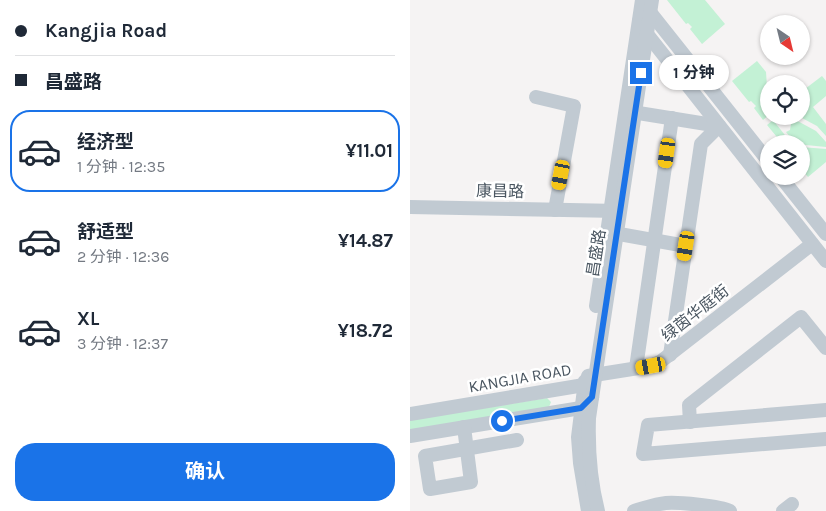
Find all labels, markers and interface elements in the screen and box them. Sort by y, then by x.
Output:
north arrow [760,15,810,65]
map controls [760,15,810,185]
text: Kangjia Road [45,20,167,42]
callout: 1 分钟 [658,56,728,90]
route end [630,62,652,84]
text: 1 分钟 [673,63,715,82]
text: 昌盛路 [45,71,102,93]
button: locate [760,75,810,125]
icon: car [17,129,62,174]
text: 经济型 [77,131,134,153]
button: layers [760,135,810,185]
car [657,137,676,169]
text: ¥11.01 [345,140,393,162]
text: 1 分钟 · 12:35 [77,157,165,176]
car [550,159,571,191]
street label: 康昌路 [476,181,524,201]
icon: car [17,219,62,264]
text: 舒适型 [77,221,134,243]
street label: 昌盛路 [583,228,609,278]
text: ¥14.87 [338,230,393,252]
car [676,230,695,262]
text: 2 分钟 · 12:36 [77,247,169,266]
street label: 绿茵华庭街 [658,281,732,345]
text: XL [77,308,99,330]
icon: car [17,309,62,354]
text: ¥18.72 [338,320,393,342]
text: 3 分钟 · 12:37 [77,334,168,353]
car [634,356,667,376]
street label: KANGJIA ROAD [467,360,573,396]
route start [491,410,513,432]
button: 确认 [15,443,395,501]

